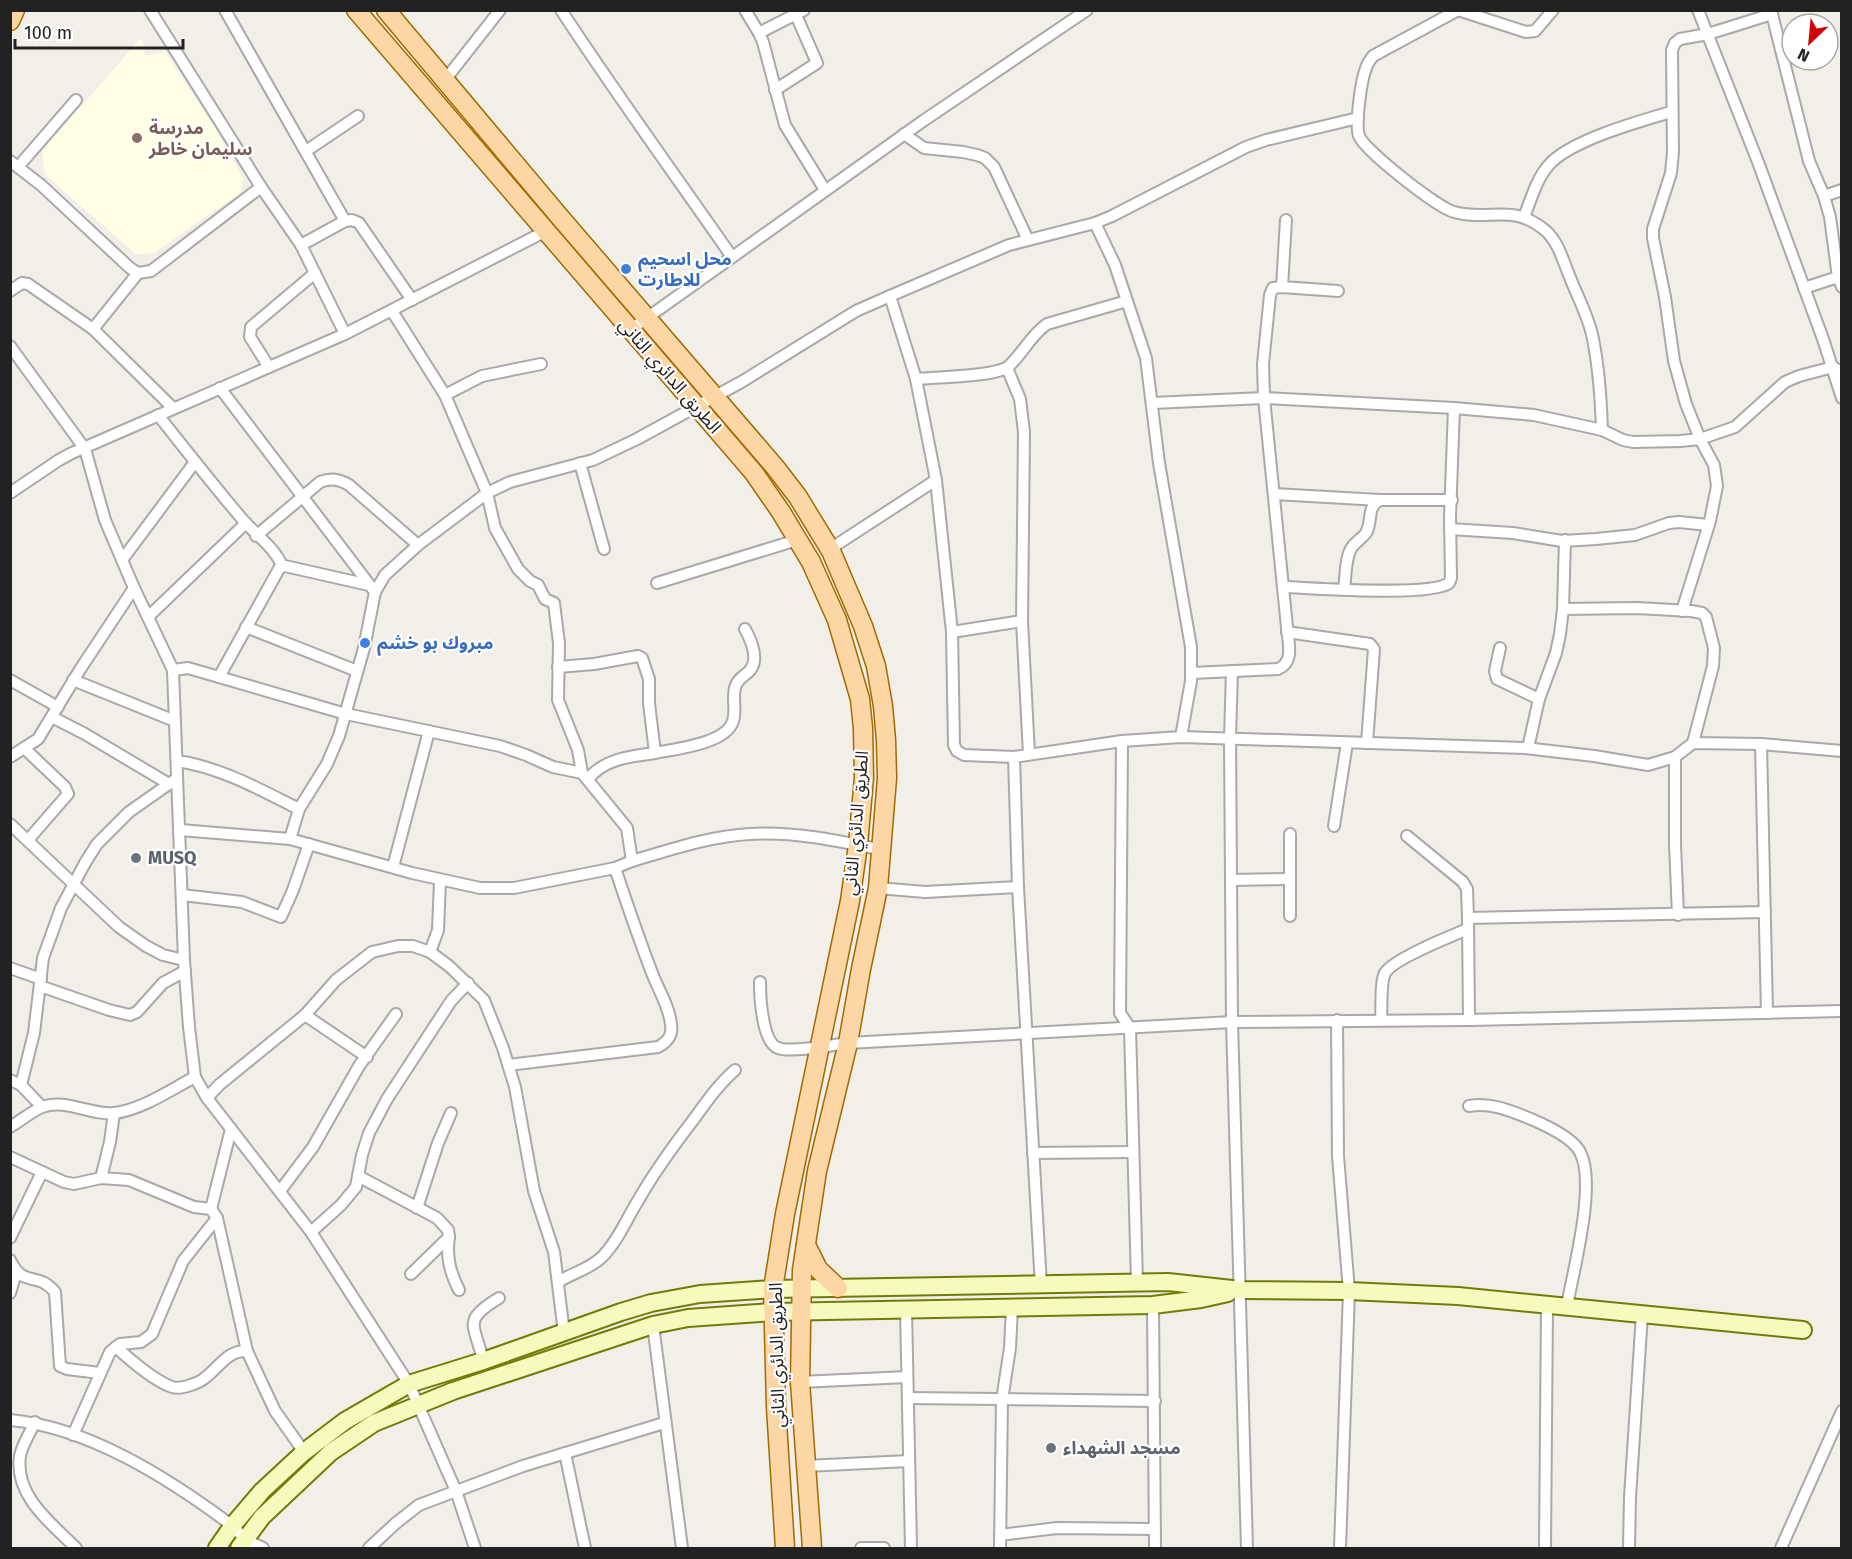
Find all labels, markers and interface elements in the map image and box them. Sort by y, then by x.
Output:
scale bar [15,12,183,50]
north arrow [1780,12,1840,72]
text: 100 m [24,22,72,44]
text: N [1795,44,1813,66]
place label: مدرسة سليمان خاطر [148,117,253,160]
marker: مدرسة سليمان خاطر [130,131,144,145]
place label: محل اسحيم للاطارت [638,248,732,291]
marker: محل اسحيم للاطارت [619,262,633,276]
street label: الطريق الدائري الثاني [612,314,726,439]
place label: مبروك بو خشم [377,632,493,656]
marker: مبروك بو خشم [358,636,372,650]
street label: الطريق الدائري الثاني [839,750,875,897]
place label: MUSQ [148,847,197,869]
marker: MUSQ [129,851,143,865]
street label: الطريق الدائري الثاني [765,1282,791,1428]
place label: مسجد الشهداء [1063,1437,1181,1459]
marker: مسجد الشهداء [1044,1441,1058,1455]

